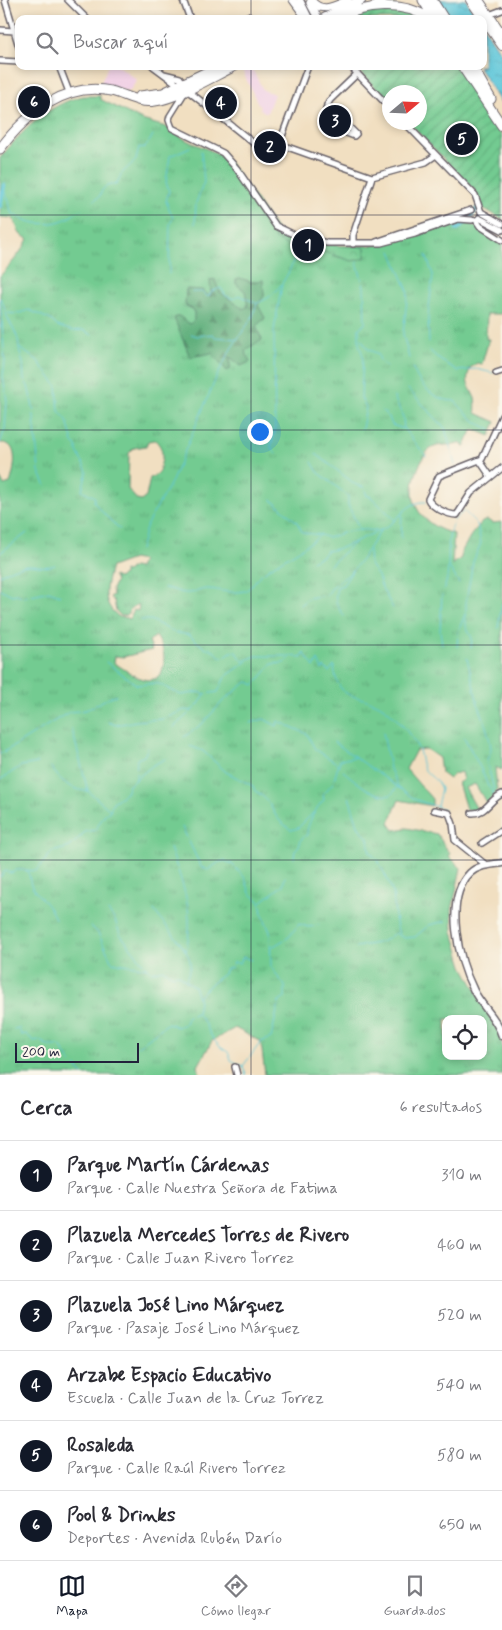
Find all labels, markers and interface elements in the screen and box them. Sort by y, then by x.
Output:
search box [15,15,487,70]
icon: search [33,29,61,57]
text: Buscar aquí [73,30,168,55]
pin: 6 [18,83,50,121]
pin: 4 [205,84,237,122]
north arrow [382,85,427,130]
pin: 3 [319,102,351,140]
pin: 5 [446,120,478,158]
pin: 2 [254,128,286,166]
pin: 1 [292,226,324,264]
your location [247,419,273,445]
map controls [442,1015,487,1060]
button: locate [442,1015,487,1060]
scale bar [15,1040,139,1063]
text: 200 m [22,1043,60,1061]
text: Cerca [20,1094,73,1122]
text: 6 resultados [400,1097,482,1118]
text: Parque Martín Cárdenas [67,1153,269,1178]
text: 1 [32,1165,40,1186]
text: 310 m [441,1165,482,1186]
text: Parque · Calle Nuestra Señora de Fatima [67,1178,338,1199]
text: Plazuela Mercedes Torres de Rivero [67,1223,349,1248]
text: 2 [32,1235,40,1256]
text: 460 m [437,1235,482,1256]
text: Parque · Calle Juan Rivero Torrez [67,1248,294,1269]
text: Plazuela José Lino Márquez [67,1293,284,1318]
text: 3 [32,1305,40,1326]
text: 520 m [437,1305,482,1326]
text: Parque · Pasaje José Lino Márquez [67,1318,300,1339]
text: Arzabe Espacio Educativo [67,1363,271,1388]
text: 4 [31,1375,41,1396]
text: 540 m [436,1375,482,1396]
text: Escuela · Calle Juan de la Cruz Torrez [67,1388,324,1409]
text: Rosaleda [67,1433,135,1458]
text: 5 [31,1445,41,1466]
text: 580 m [437,1445,482,1466]
text: Parque · Calle Raúl Rivero Torrez [67,1458,286,1479]
text: Pool & Drinks [67,1503,175,1528]
text: 6 [32,1515,40,1536]
text: 650 m [439,1515,482,1536]
text: Deportes · Avenida Rubén Darío [67,1528,282,1549]
tab: Mapa [56,1572,88,1620]
tab: Cómo llegar [201,1572,271,1620]
tab: Guardados [383,1572,446,1620]

